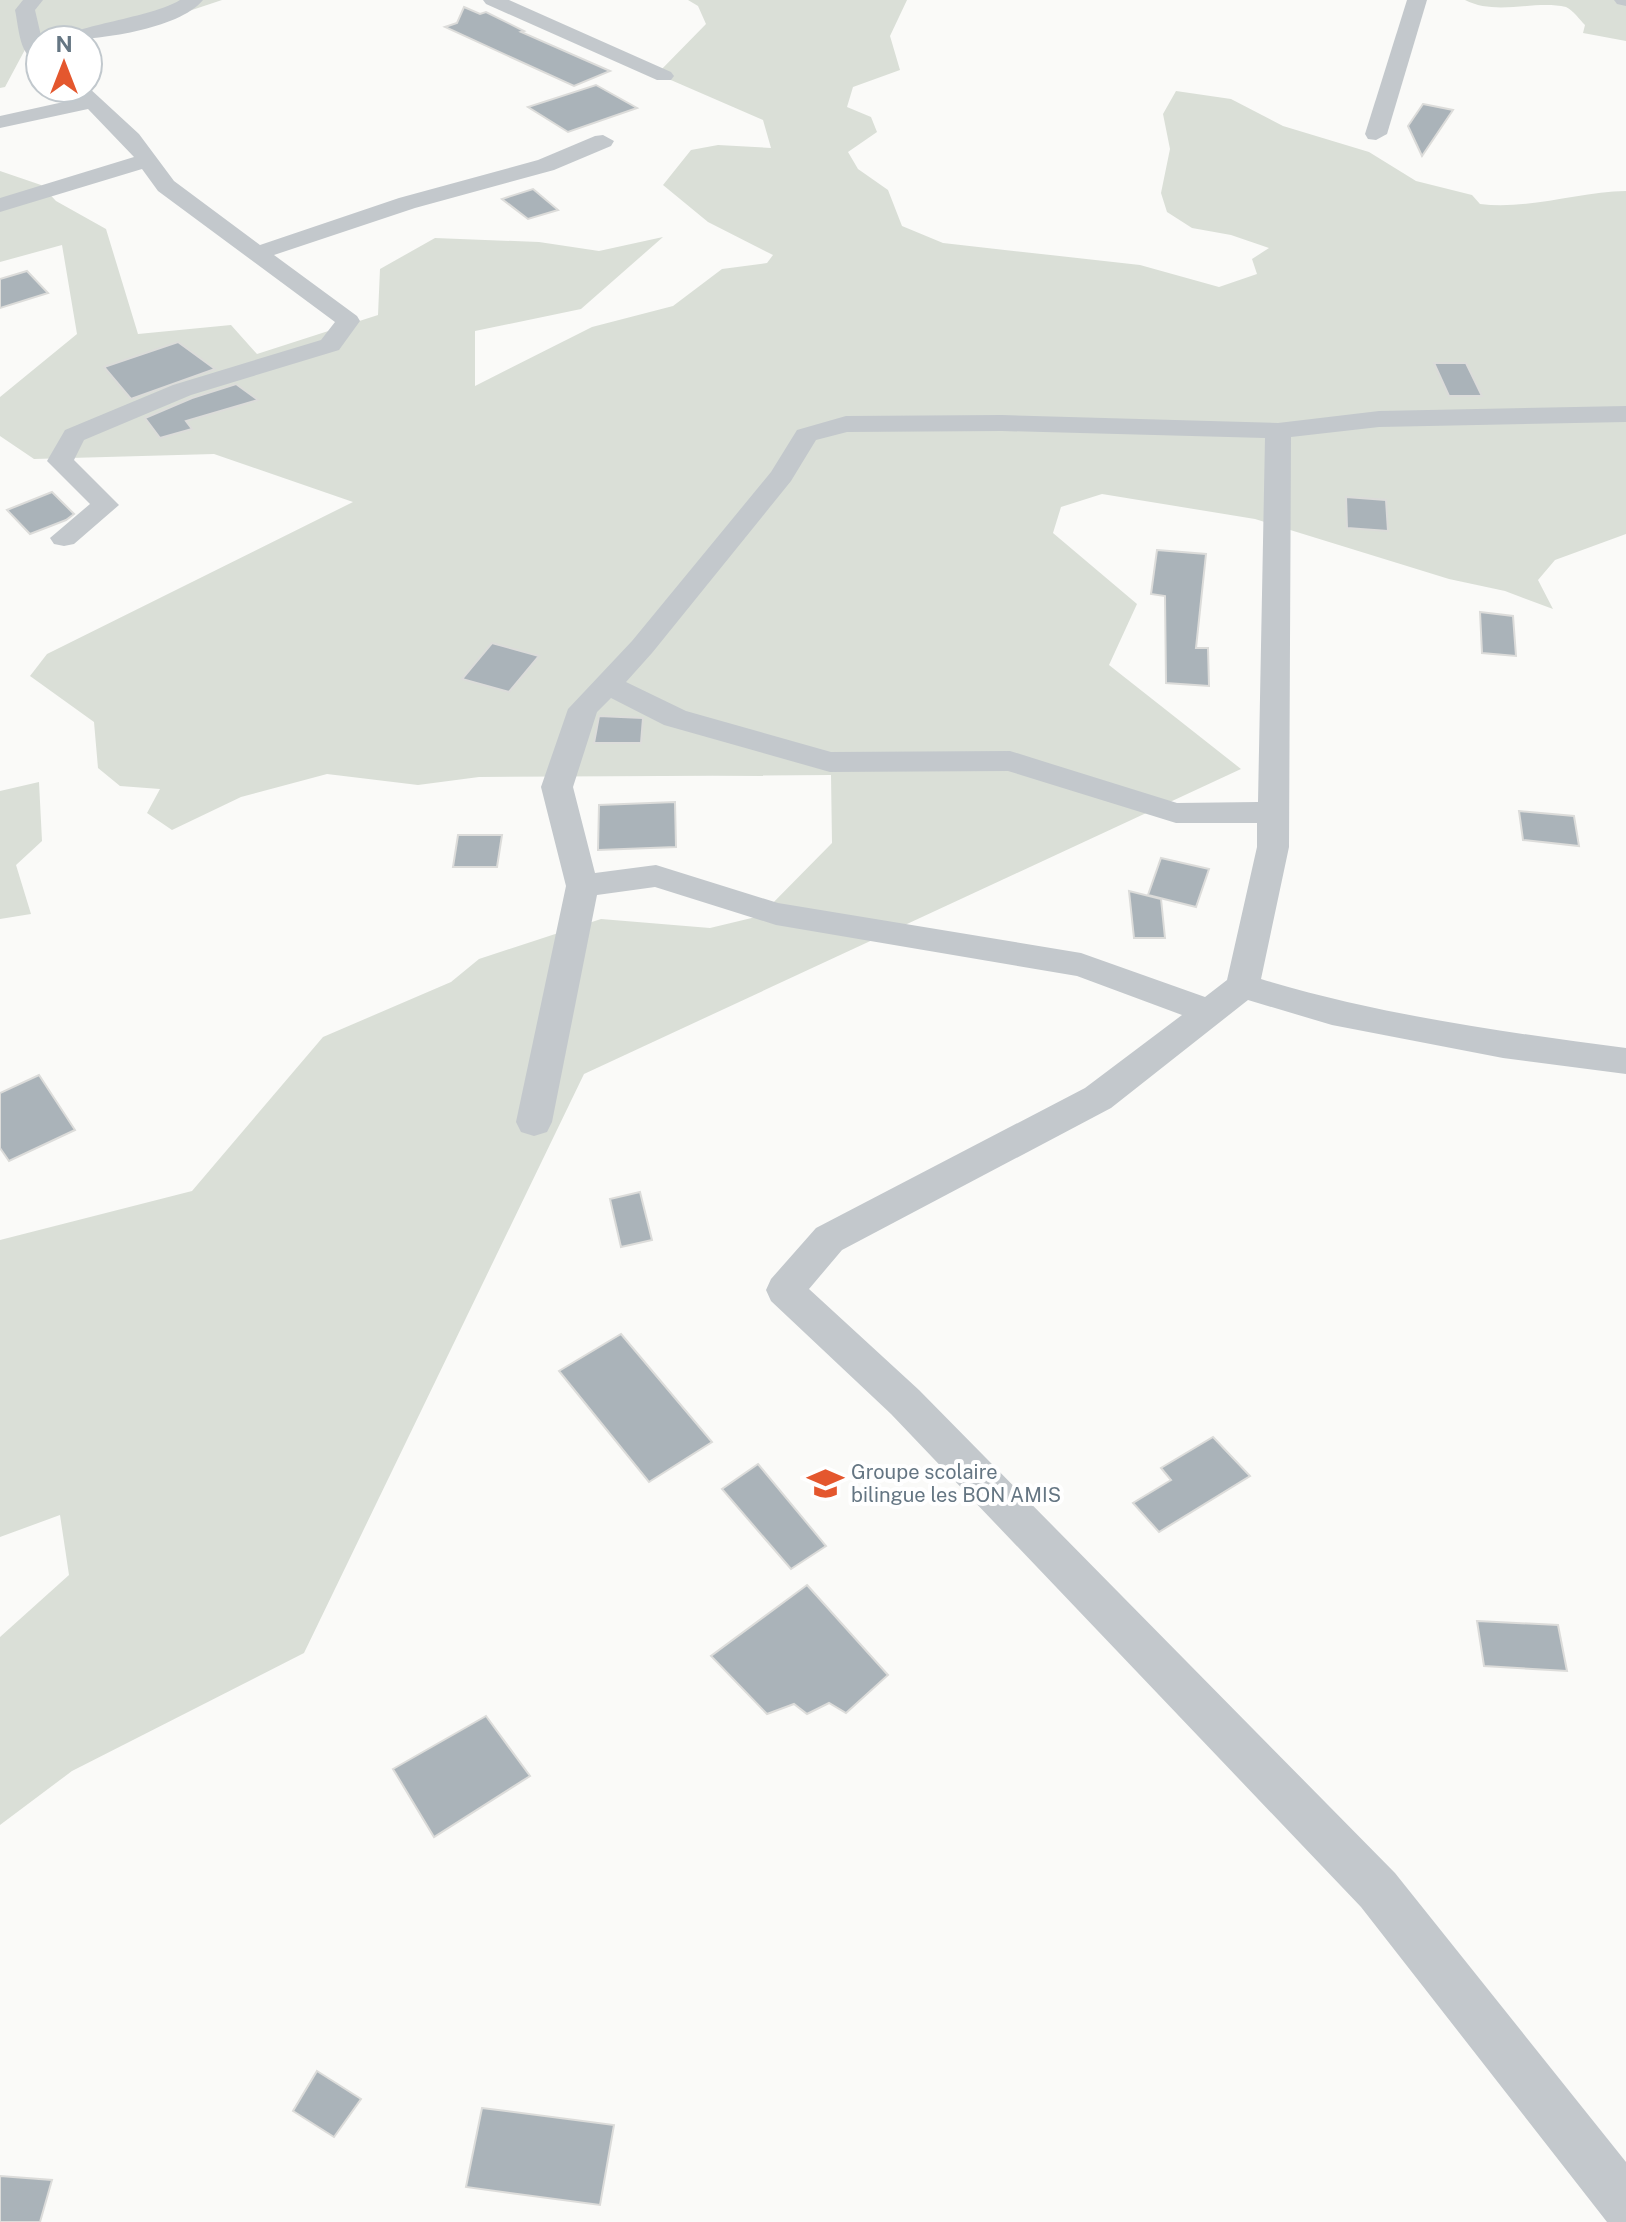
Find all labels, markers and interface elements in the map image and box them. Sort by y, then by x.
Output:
north arrow [24,24,104,104]
text: N [55,31,73,57]
place label: Groupe scolaire bilingue les BON AMIS [851,1460,1061,1507]
school or university icon: Groupe scolaire bilingue les BON AMIS [806,1465,844,1503]

